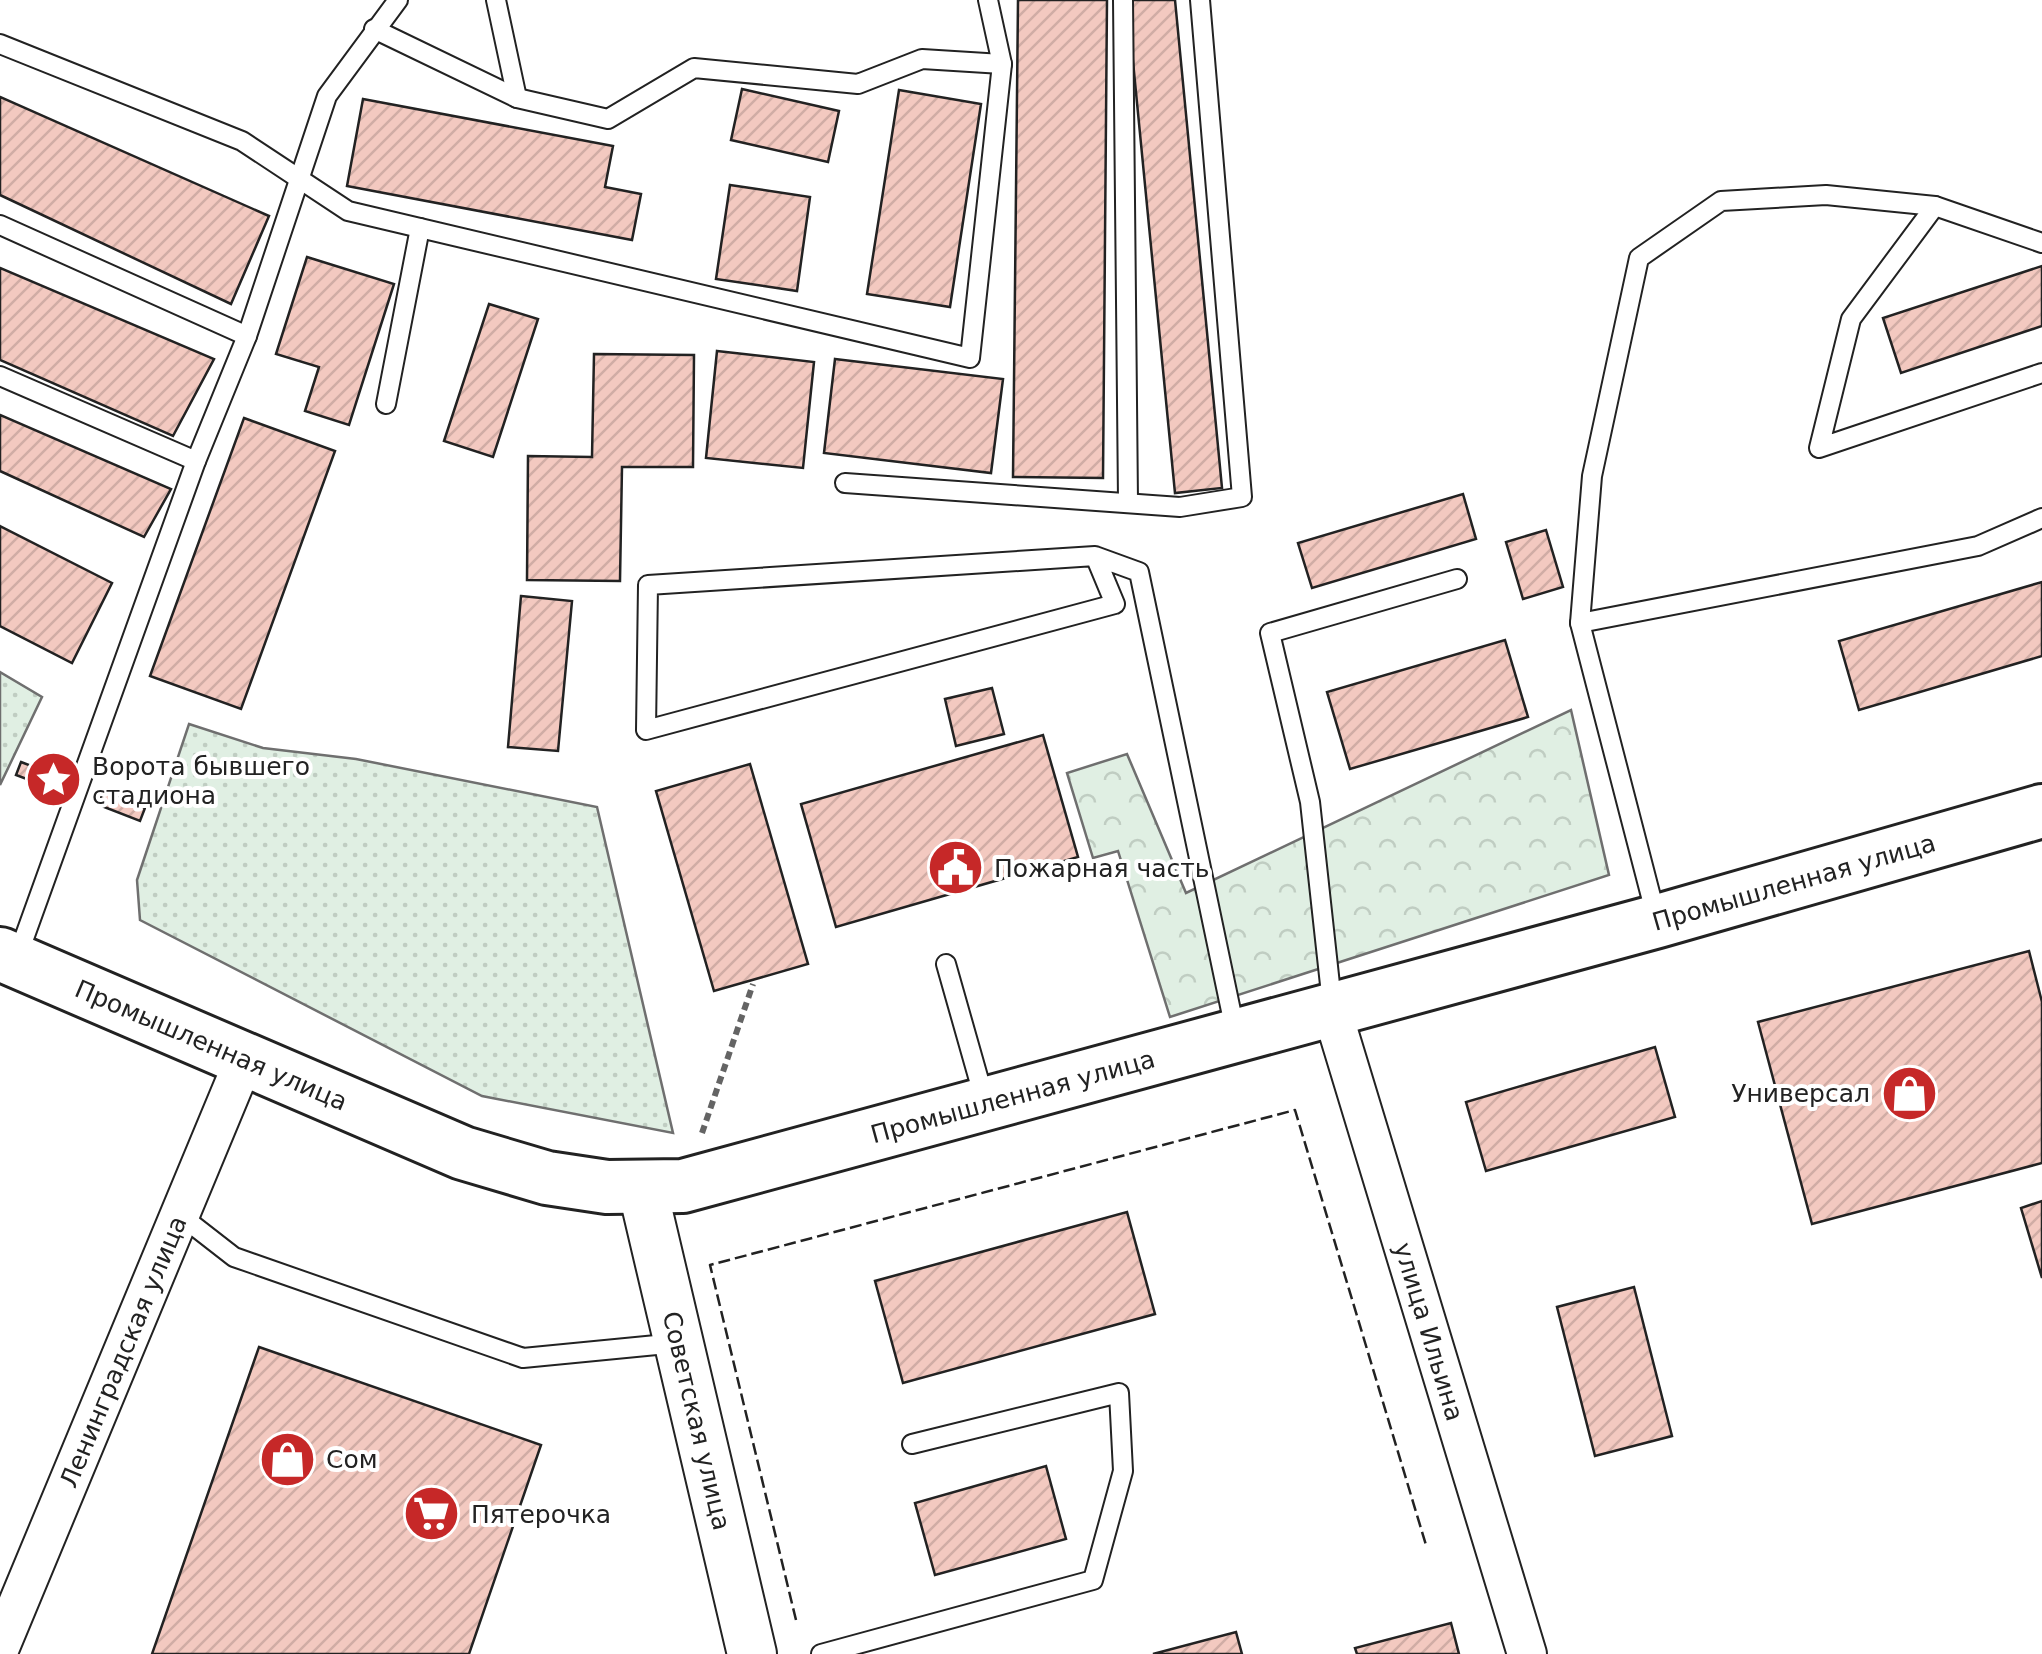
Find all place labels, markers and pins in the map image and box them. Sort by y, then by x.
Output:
place icon: Ворота бывшего стадиона [23,750,83,810]
place label: Ворота бывшего стадиона [92,752,310,810]
public building icon: Пожарная часть [925,838,985,898]
place label: Пожарная часть [994,854,1210,883]
shop icon: Универсал [1879,1063,1939,1123]
place label: Универсал [1731,1079,1870,1108]
shop icon: Сом [257,1429,317,1489]
place label: Сом [326,1445,378,1474]
supermarket icon: Пятерочка [402,1484,462,1544]
place label: Пятерочка [471,1500,611,1529]

